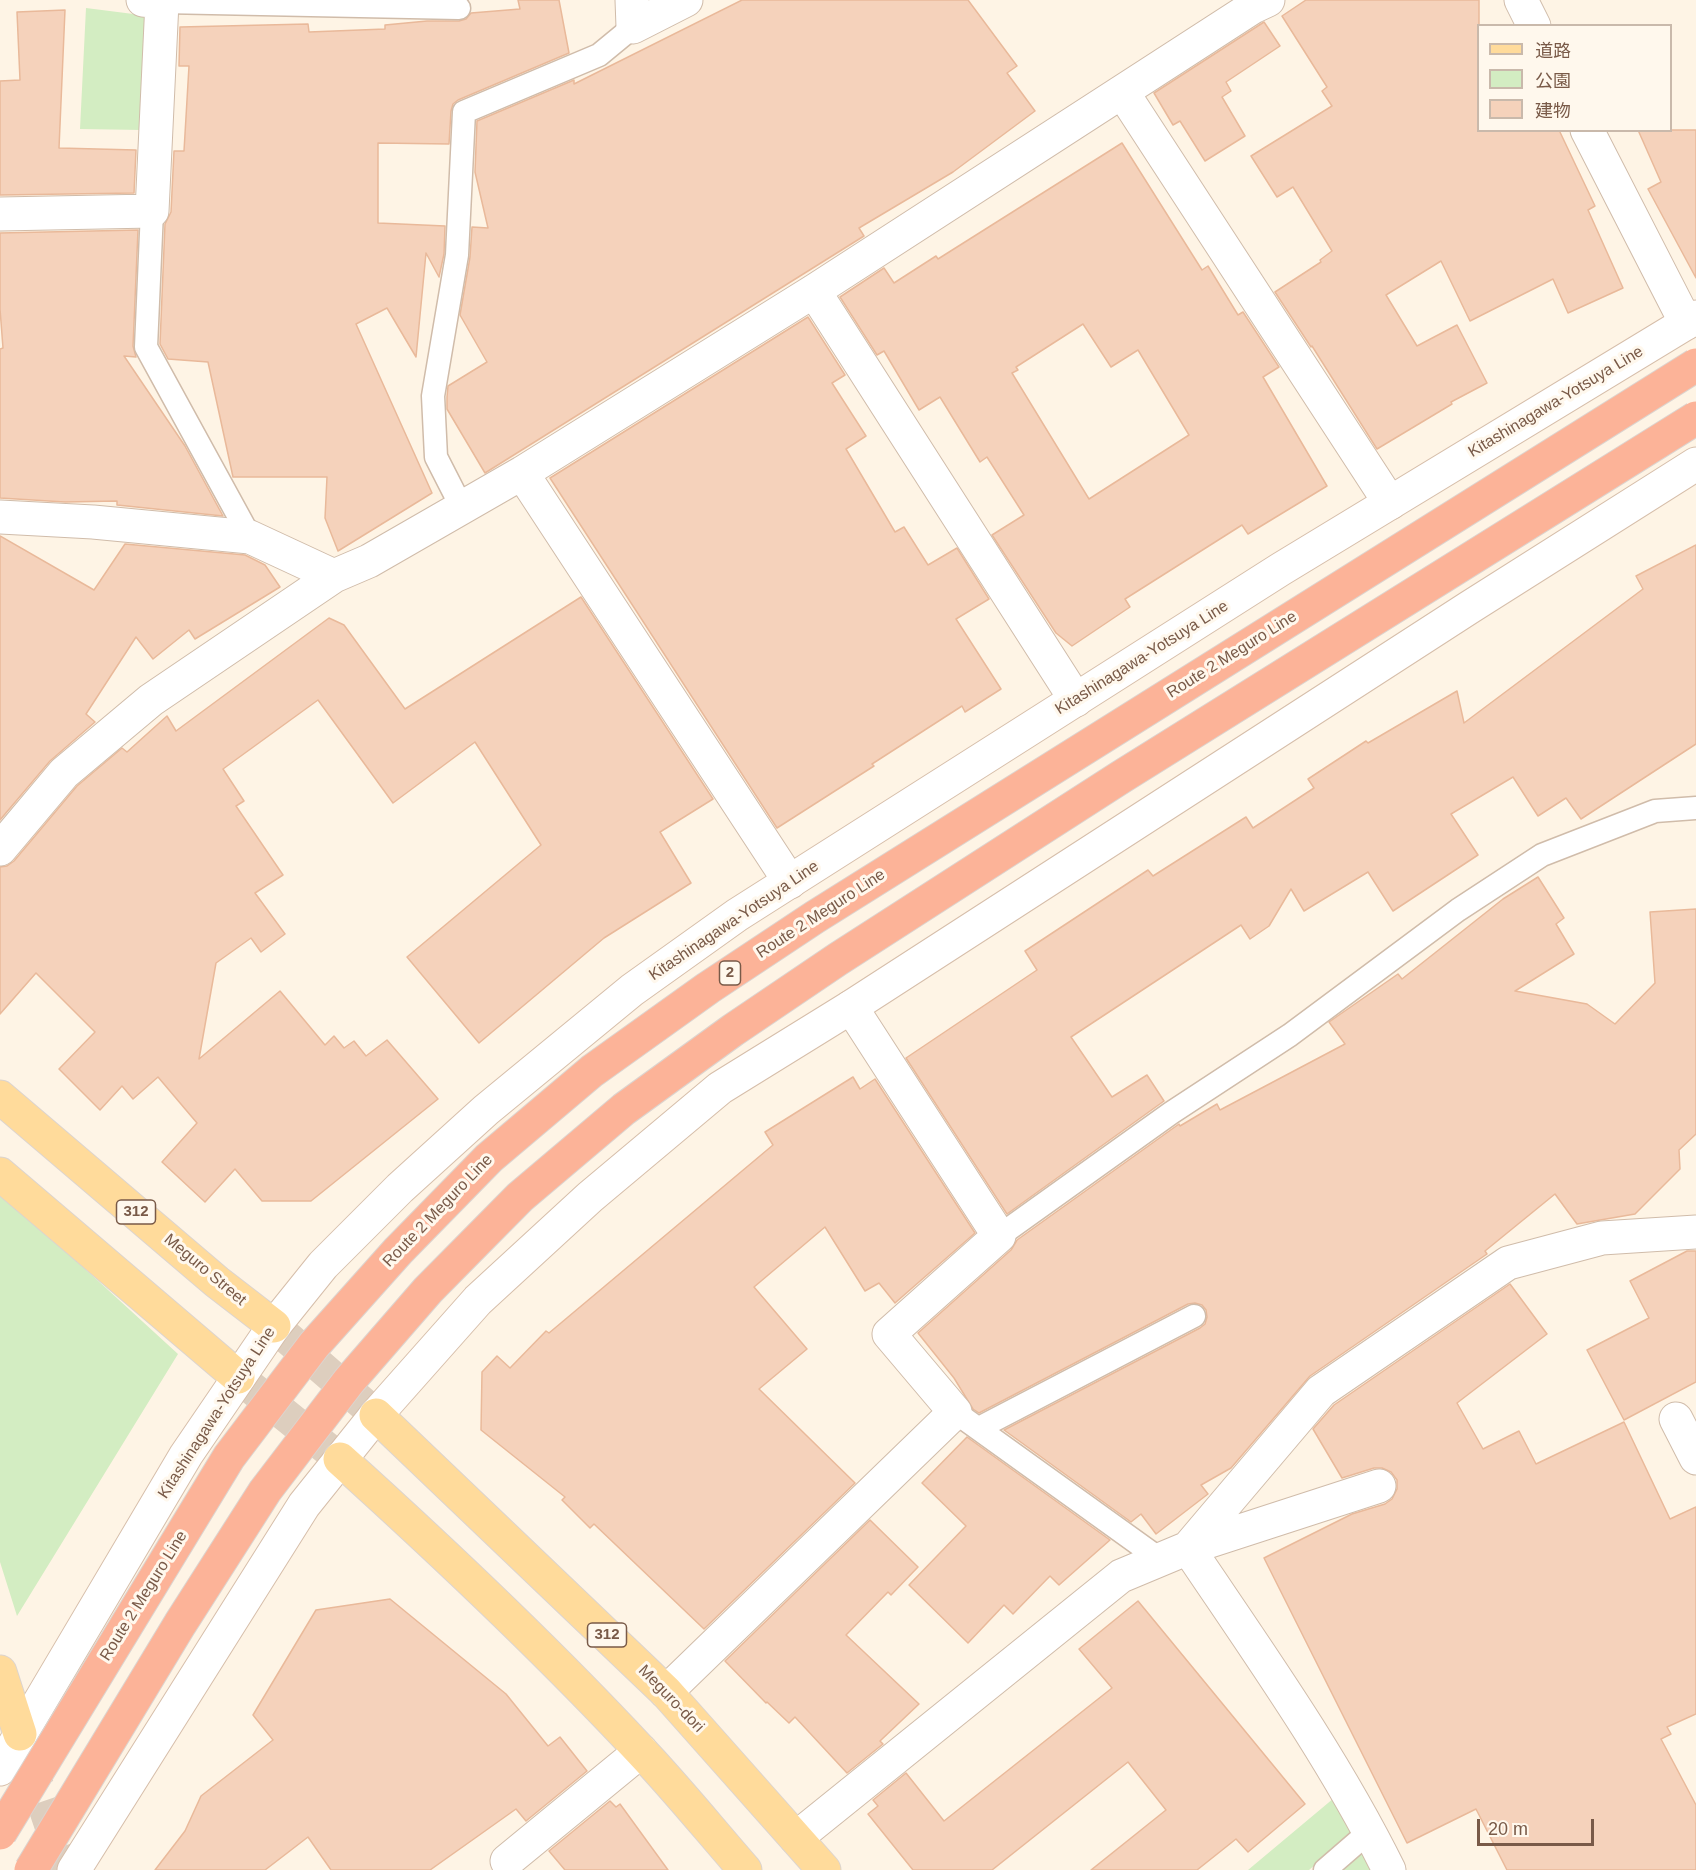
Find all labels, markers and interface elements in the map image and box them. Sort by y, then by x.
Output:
legend [1477,24,1672,132]
text: 道路 [1535,41,1571,61]
text: 公園 [1535,71,1571,91]
text: 建物 [1535,101,1571,121]
street label: Kitashinagawa-Yotsuya Line [1465,342,1647,462]
street label: Kitashinagawa-Yotsuya Line [1052,597,1232,719]
street label: Route 2 Meguro Line [1164,607,1300,703]
street label: Kitashinagawa-Yotsuya Line [646,857,822,985]
street label: Route 2 Meguro Line [753,865,889,963]
road number: 2 [720,961,740,985]
street label: Route 2 Meguro Line [379,1151,497,1271]
road number: 312 [116,1200,156,1224]
street label: Meguro Street [160,1230,250,1310]
street label: Kitashinagawa-Yotsuya Line [154,1324,280,1502]
street label: Route 2 Meguro Line [96,1528,192,1664]
road number: 312 [588,1623,626,1647]
street label: Meguro-dori [634,1661,708,1737]
scale bar [1480,1807,1597,1845]
text: 20 m [1488,1819,1528,1839]

